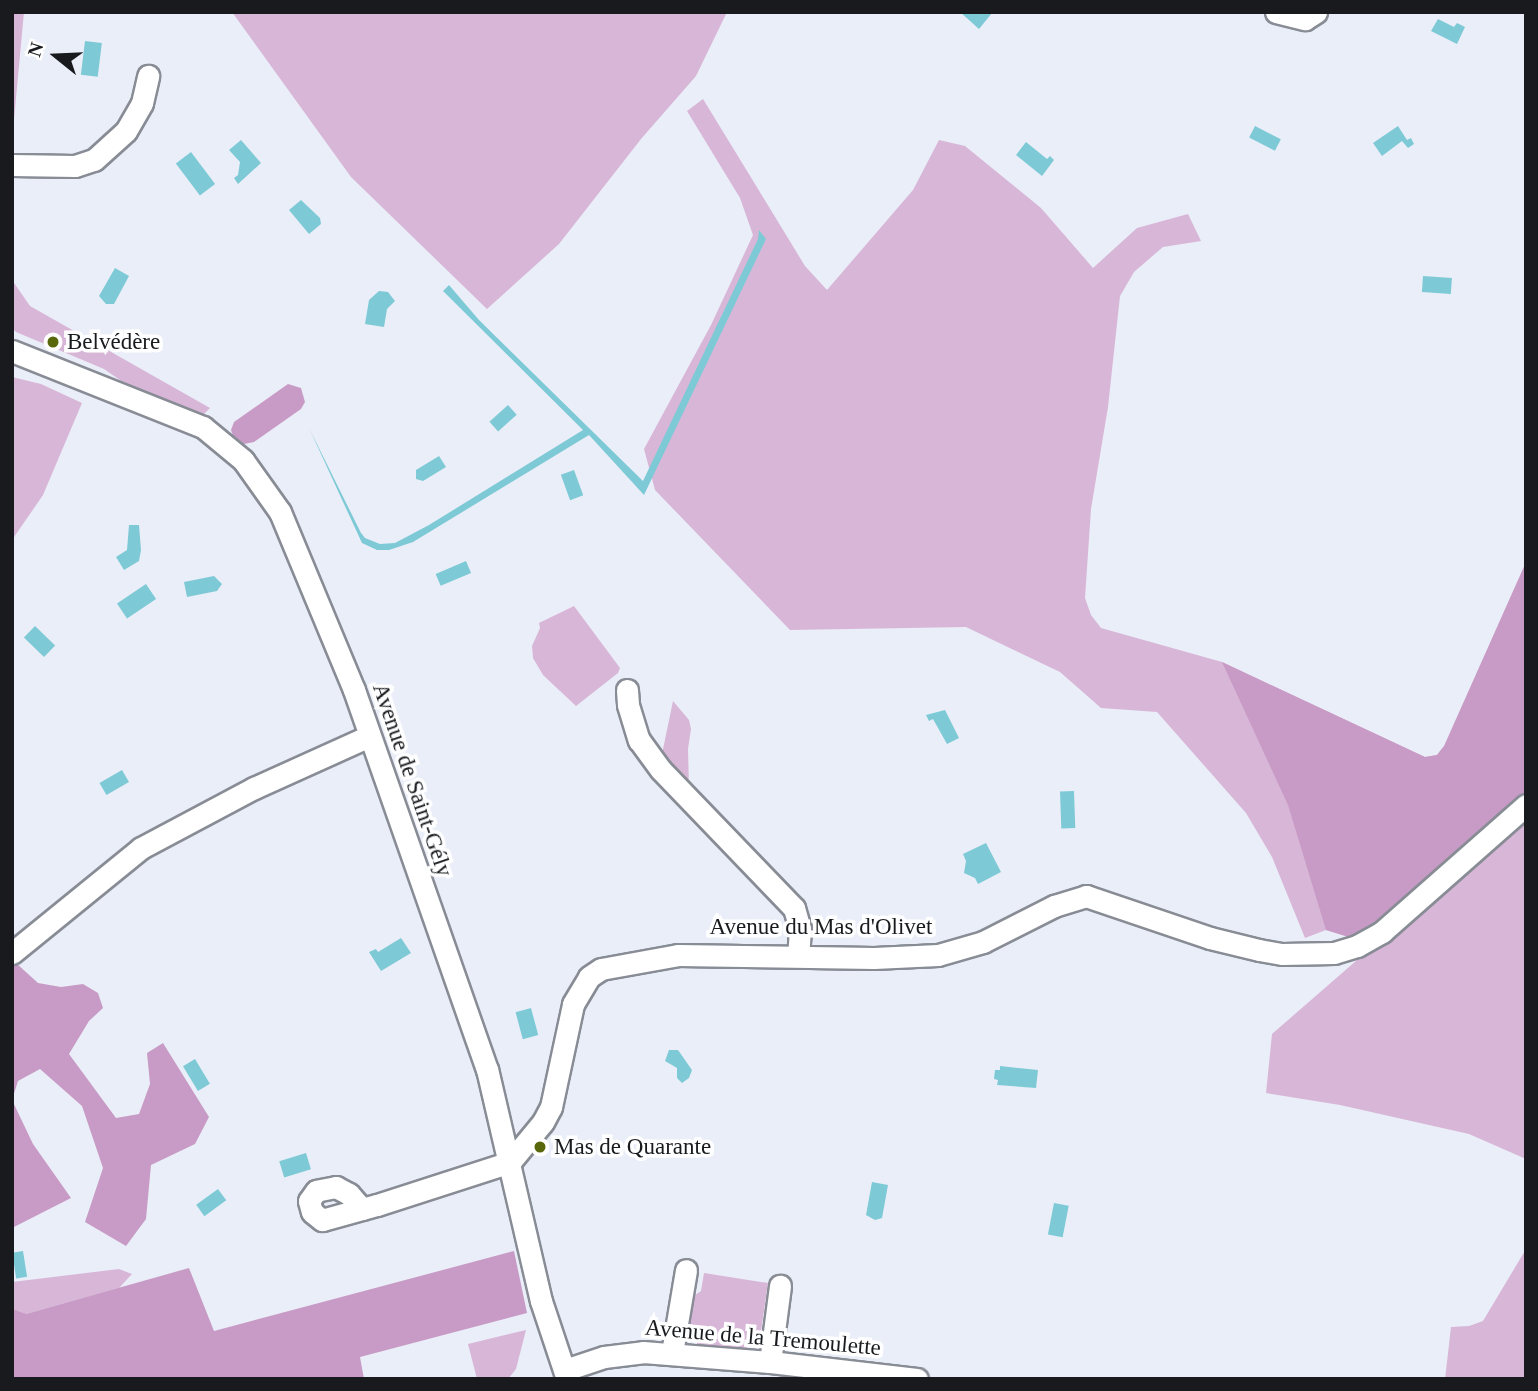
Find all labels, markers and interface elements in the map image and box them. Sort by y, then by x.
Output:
north arrow [21,21,91,91]
text: N [23,40,48,59]
place label: Belvédère [67,328,160,356]
marker: Belvédère [45,334,61,350]
street label: Avenue de Saint-Gély [366,680,458,880]
street label: Avenue du Mas d'Olivet [710,913,932,941]
place label: Mas de Quarante [554,1133,711,1161]
marker: Mas de Quarante [532,1139,548,1155]
street label: Avenue de la Tremoulette [644,1314,882,1362]

